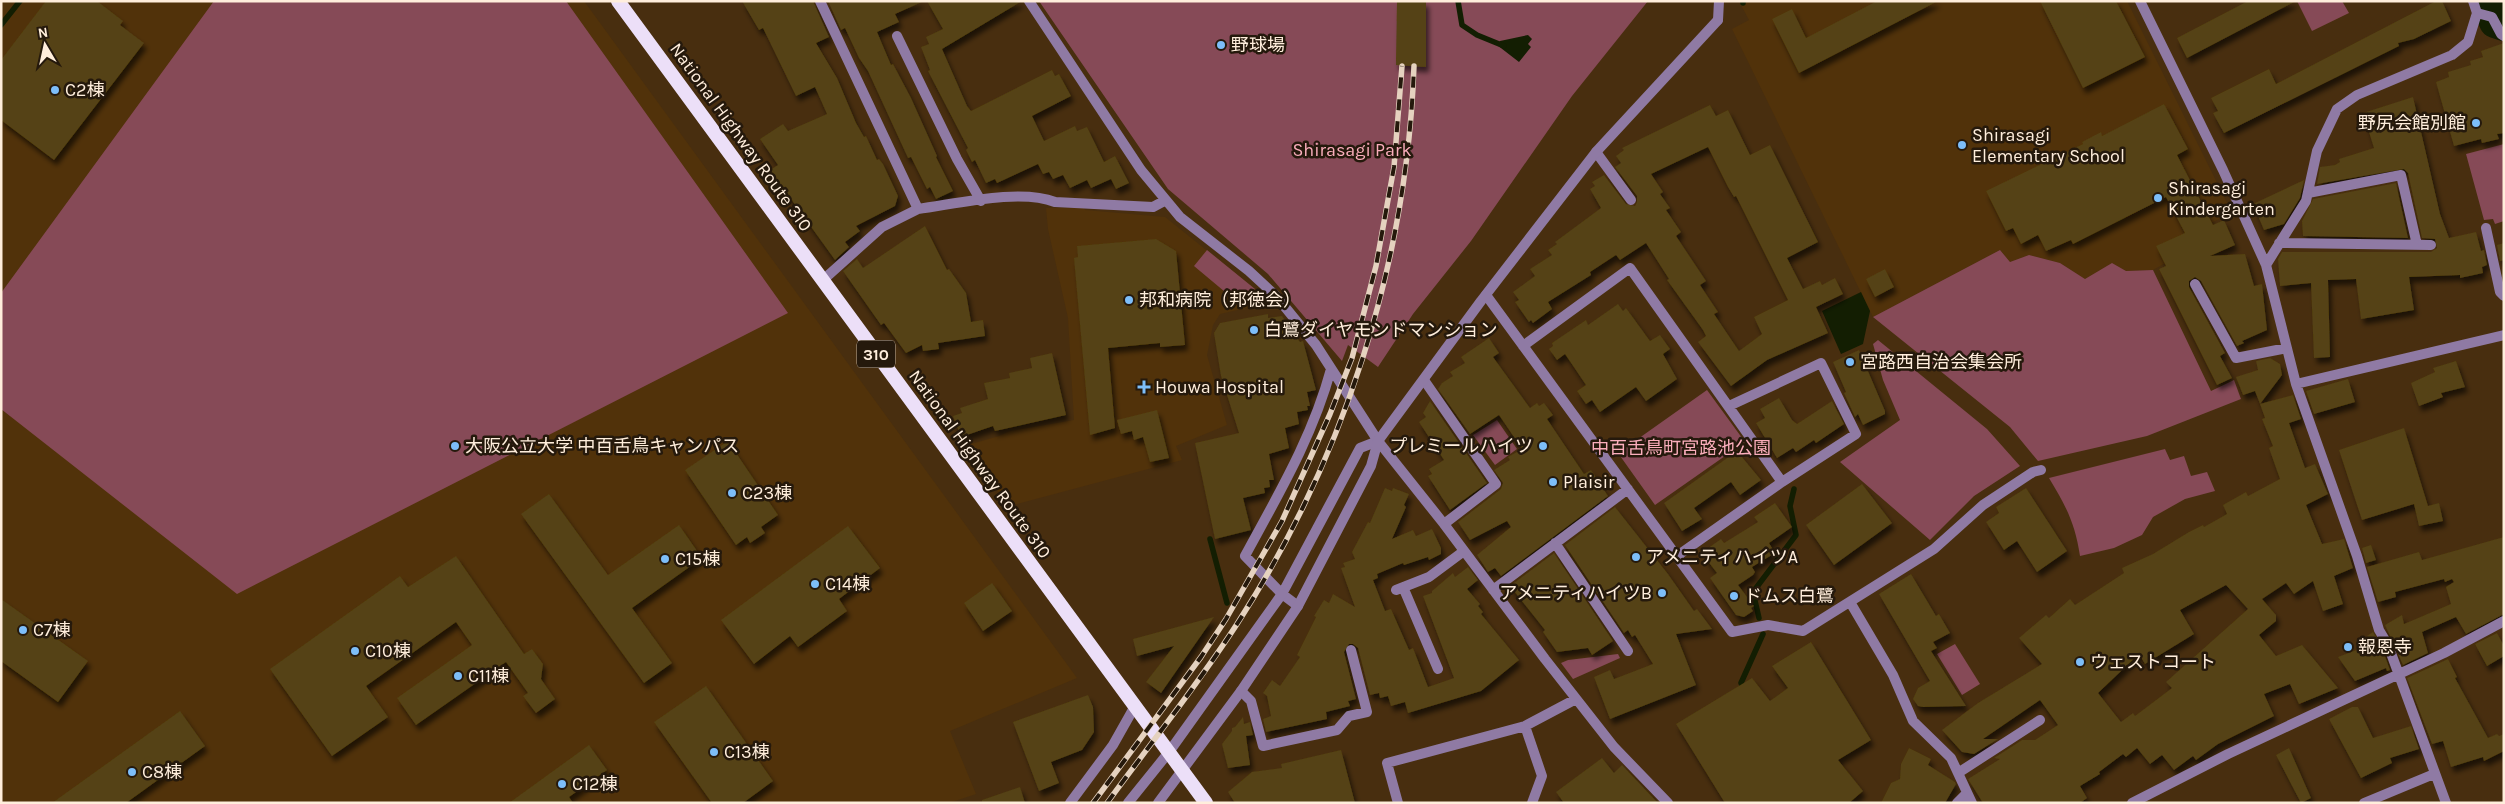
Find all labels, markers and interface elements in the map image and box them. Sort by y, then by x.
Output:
north arrow [20,20,70,70]
text: N [37,23,49,42]
place label: 野球場 [1231,34,1285,56]
street label: National Highway Route 310 [665,38,817,236]
marker: 野球場 [1215,39,1227,51]
place label: C2棟 [65,79,104,101]
marker: C2棟 [49,84,61,96]
place label: 野尻会館別館 [2358,112,2466,134]
marker: 野尻会館別館 [2470,117,2482,129]
place label: Shirasagi Elementary School [1972,124,2125,167]
park label: Shirasagi Park [1292,139,1412,161]
marker: Shirasagi Elementary School [1956,139,1968,151]
place label: Shirasagi Kindergarten [2168,177,2275,220]
marker: Shirasagi Kindergarten [2152,192,2164,204]
place label: 邦和病院（邦徳会） [1139,289,1301,311]
marker: 邦和病院（邦徳会） [1123,294,1135,306]
place label: 白鷺ダイヤモンドマンション [1264,319,1497,341]
marker: 白鷺ダイヤモンドマンション [1248,324,1260,336]
road number: 310 [857,340,895,368]
place label: 宮路西自治会集会所 [1860,351,2022,373]
marker: 宮路西自治会集会所 [1844,356,1856,368]
street label: National Highway Route 310 [904,365,1056,563]
place label: Houwa Hospital [1155,376,1284,398]
marker: Houwa Hospital [1137,380,1151,394]
place label: 大阪公立大学 中百舌鳥キャンパス [465,435,739,457]
place label: プレミールハイツ [1389,435,1533,457]
park label: 中百舌鳥町宮路池公園 [1591,437,1771,459]
marker: 大阪公立大学 中百舌鳥キャンパス [449,440,461,452]
marker: プレミールハイツ [1537,440,1549,452]
place label: Plaisir [1563,471,1615,493]
marker: Plaisir [1547,476,1559,488]
place label: C23棟 [742,482,792,504]
marker: C23棟 [726,487,738,499]
place label: アメニティハイツA [1646,546,1798,568]
place label: C15棟 [675,548,720,570]
marker: アメニティハイツA [1630,551,1642,563]
marker: C15棟 [659,553,671,565]
place label: C14棟 [825,573,870,595]
marker: C14棟 [809,578,821,590]
place label: アメニティハイツB [1499,582,1652,604]
place label: ドムス白鷺 [1744,585,1834,607]
marker: アメニティハイツB [1656,587,1668,599]
marker: ドムス白鷺 [1728,590,1740,602]
place label: C7棟 [33,619,71,641]
marker: C7棟 [17,624,29,636]
place label: 報恩寺 [2358,636,2412,658]
place label: C10棟 [365,640,411,662]
marker: 報恩寺 [2342,641,2354,653]
marker: C10棟 [349,645,361,657]
place label: ウェストコート [2090,651,2216,673]
marker: ウェストコート [2074,656,2086,668]
place label: C11棟 [468,665,509,687]
marker: C11棟 [452,670,464,682]
place label: C13棟 [724,741,770,763]
marker: C13棟 [708,746,720,758]
place label: C8棟 [142,761,182,783]
marker: C8棟 [126,766,138,778]
place label: C12棟 [572,773,617,795]
marker: C12棟 [556,778,568,790]

